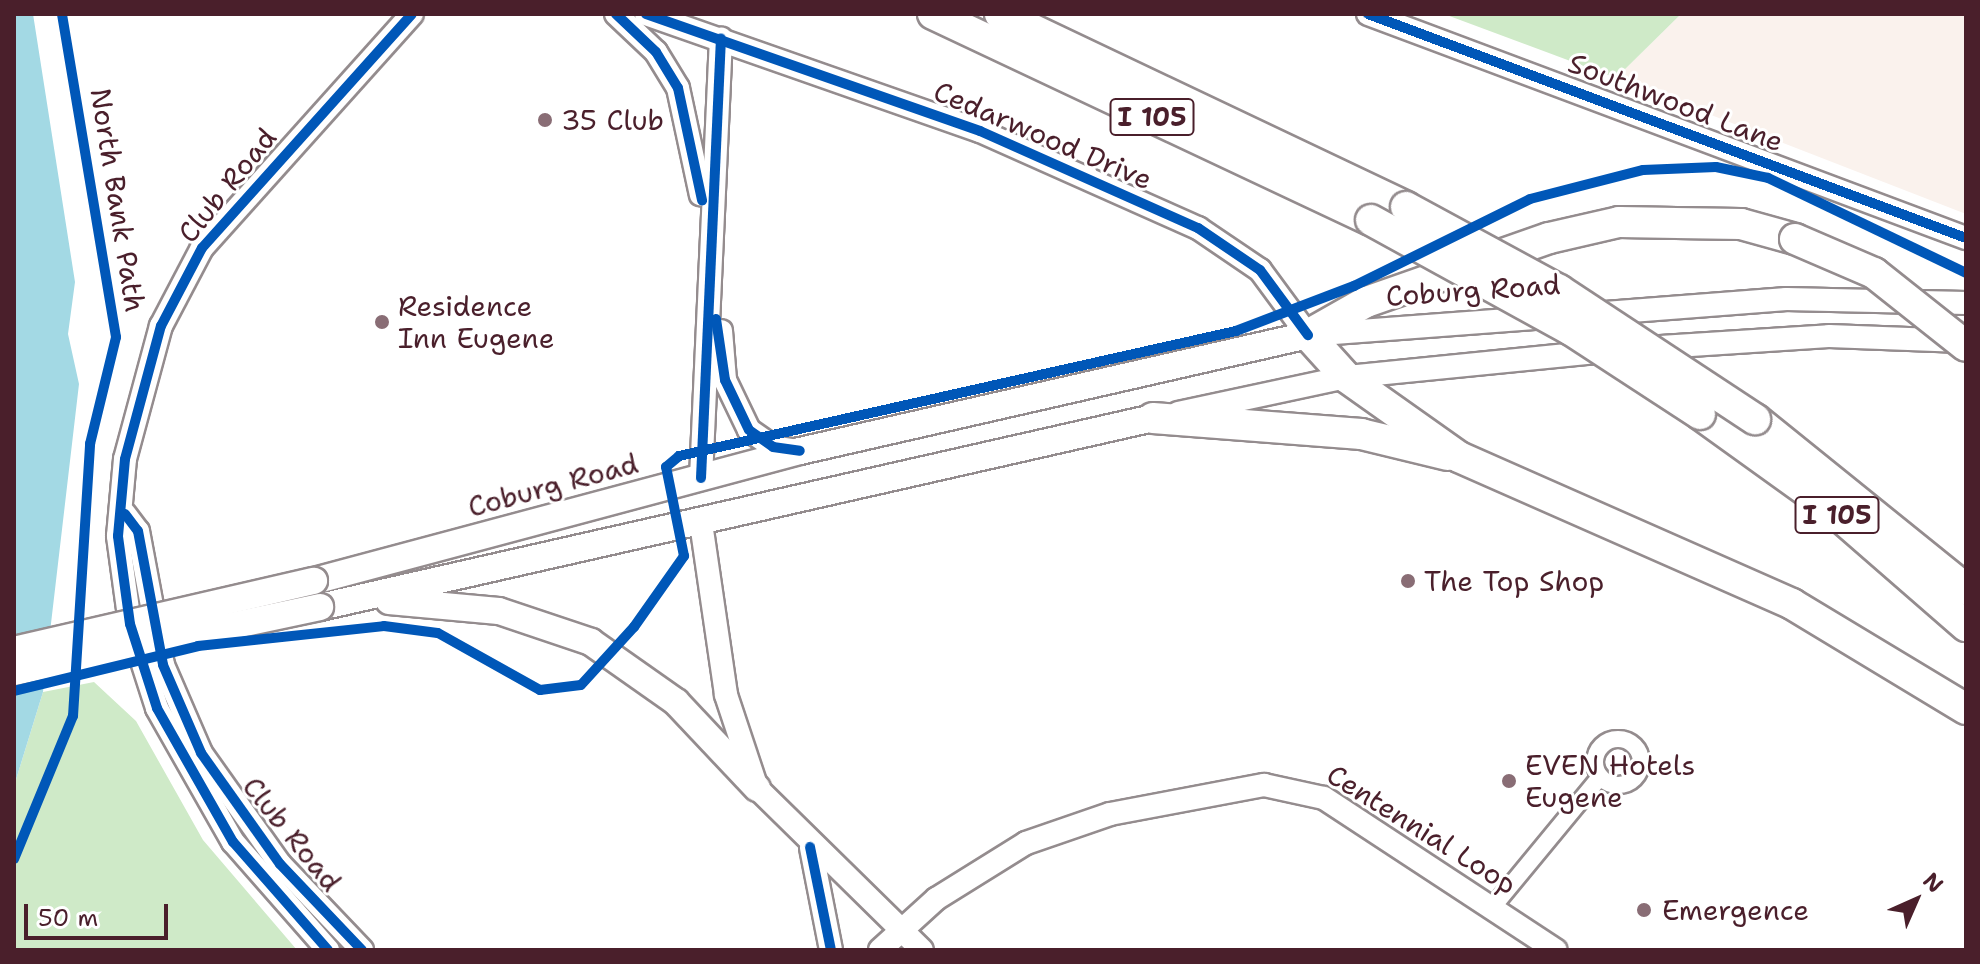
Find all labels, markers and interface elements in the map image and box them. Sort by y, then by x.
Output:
street label: Southwood Lane [1564,46,1788,158]
street label: Cedarwood Drive [929,74,1157,196]
street label: North Bank Path [84,86,152,314]
road number: I 105 [1108,95,1196,139]
place label: 35 Club [561,103,664,137]
marker: 35 Club [536,111,554,129]
street label: Club Road [171,121,283,249]
street label: Coburg Road [1385,267,1561,313]
place label: Residence Inn Eugene [398,289,554,355]
marker: Residence Inn Eugene [373,313,391,331]
street label: Coburg Road [464,446,642,524]
road number: I 105 [1793,493,1881,537]
place label: The Top Shop [1424,564,1604,598]
marker: The Top Shop [1399,572,1417,590]
place label: EVEN Hotels Eugene [1525,748,1695,814]
street label: Centennial Loop [1321,757,1523,901]
street label: Club Road [236,770,348,898]
marker: EVEN Hotels Eugene [1500,772,1518,790]
north arrow [1876,860,1956,940]
text: N [1917,866,1950,899]
scale bar [28,888,172,938]
place label: Emergence [1662,893,1809,927]
marker: Emergence [1633,899,1655,921]
text: 50 m [38,902,98,934]

